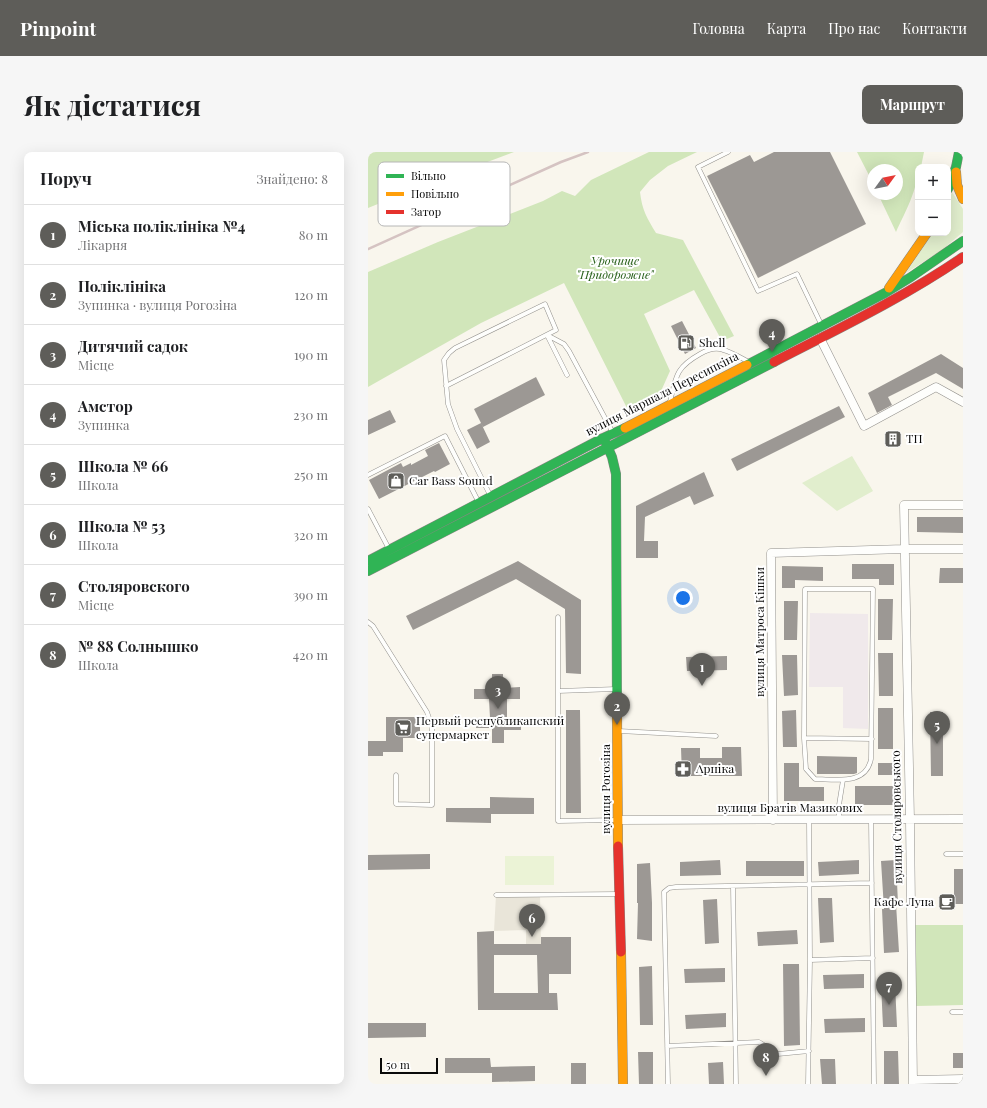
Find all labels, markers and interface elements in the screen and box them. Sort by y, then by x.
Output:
text: Pinpoint [20,15,96,41]
text: Головна [693,19,745,38]
text: Карта [767,19,806,38]
text: Про нас [828,19,880,38]
text: Контакти [902,19,967,38]
button: Маршрут [862,85,963,124]
text: Як дістатися [24,86,201,123]
legend [378,162,510,226]
north arrow [867,164,903,200]
map controls [915,164,951,236]
button: + [915,164,951,200]
text: Поруч [40,167,92,189]
text: Вільно [411,168,446,183]
text: Знайдено: 8 [256,170,328,187]
text: Повільно [411,186,459,201]
button: − [915,200,951,236]
text: Затор [411,204,441,219]
text: Міська поліклініка №4 [78,216,245,236]
text: 1 [51,226,55,243]
text: 80 m [299,226,328,243]
text: Лікарня [78,236,127,253]
park label: Урочище "Придорожнє" [576,252,655,282]
text: Поліклініка [78,276,166,296]
text: 2 [50,286,56,303]
text: 120 m [294,286,328,303]
text: Зупинка · вулиця Рогозіна [78,296,237,313]
pin: 4 [759,319,785,352]
fuel station icon: Shell [676,333,696,353]
place label: Shell [699,334,726,350]
text: Дитячий садок [78,336,188,356]
text: 3 [50,346,56,363]
text: 190 m [294,346,328,363]
street label: вулиця Маршала Пересипкіна [582,347,741,439]
text: Місце [78,356,114,373]
text: Амстор [78,396,133,416]
text: 4 [50,406,56,423]
text: 230 m [293,406,328,423]
text: Зупинка [78,416,129,433]
building icon: ТП [883,429,903,449]
place label: ТП [906,430,923,446]
text: Школа № 66 [78,456,168,476]
text: 5 [50,466,56,483]
text: 250 m [294,466,328,483]
shop icon: Car Bass Sound [386,471,406,491]
place label: Car Bass Sound [409,472,493,488]
text: Школа [78,476,118,493]
text: Школа № 53 [78,516,165,536]
text: 6 [49,526,57,543]
text: 320 m [293,526,328,543]
text: Школа [78,536,118,553]
street label: вулиця Матроса Кішки [751,567,767,697]
text: Столяровского [78,576,190,596]
text: 7 [50,586,56,603]
text: 390 m [293,586,328,603]
your location [673,588,693,608]
text: Місце [78,596,114,613]
text: № 88 Солнышко [78,636,198,656]
text: 8 [49,646,57,663]
text: 420 m [293,646,328,663]
pin: 1 [689,653,715,686]
text: Школа [78,656,118,673]
pin: 3 [485,676,511,709]
pin: 2 [604,692,630,725]
pin: 5 [924,711,950,744]
place label: Первый республиканский супермаркет [416,712,565,742]
supermarket icon: Первый республиканский супермаркет [393,718,413,738]
street label: вулиця Рогозіна [597,744,613,834]
street label: вулиця Столяровського [887,750,905,884]
pharmacy icon: Арніка [673,759,693,779]
place label: Арніка [695,760,734,776]
street label: вулиця Братів Мазикових [717,799,863,815]
cafe icon: Кафе Луна [937,892,957,912]
place label: Кафе Луна [874,893,934,909]
pin: 6 [519,904,545,937]
pin: 7 [876,972,902,1005]
pin: 8 [753,1043,779,1076]
scale bar [380,1056,438,1075]
text: 50 m [386,1057,410,1072]

